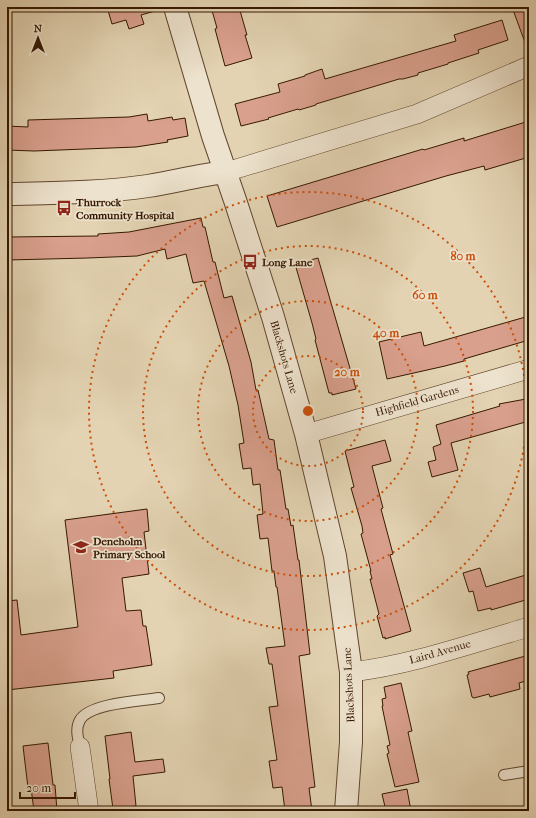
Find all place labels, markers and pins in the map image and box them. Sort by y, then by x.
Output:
place label: Thurrock Community Hospital [75,196,175,222]
bus stop icon: Thurrock Community Hospital [55,199,73,217]
bus stop icon: Long Lane [241,253,259,271]
place label: Long Lane [262,256,313,269]
centre of rings [301,404,315,418]
place label: Deneholm Primary School [92,535,166,561]
school or university icon: Deneholm Primary School [72,538,90,556]

